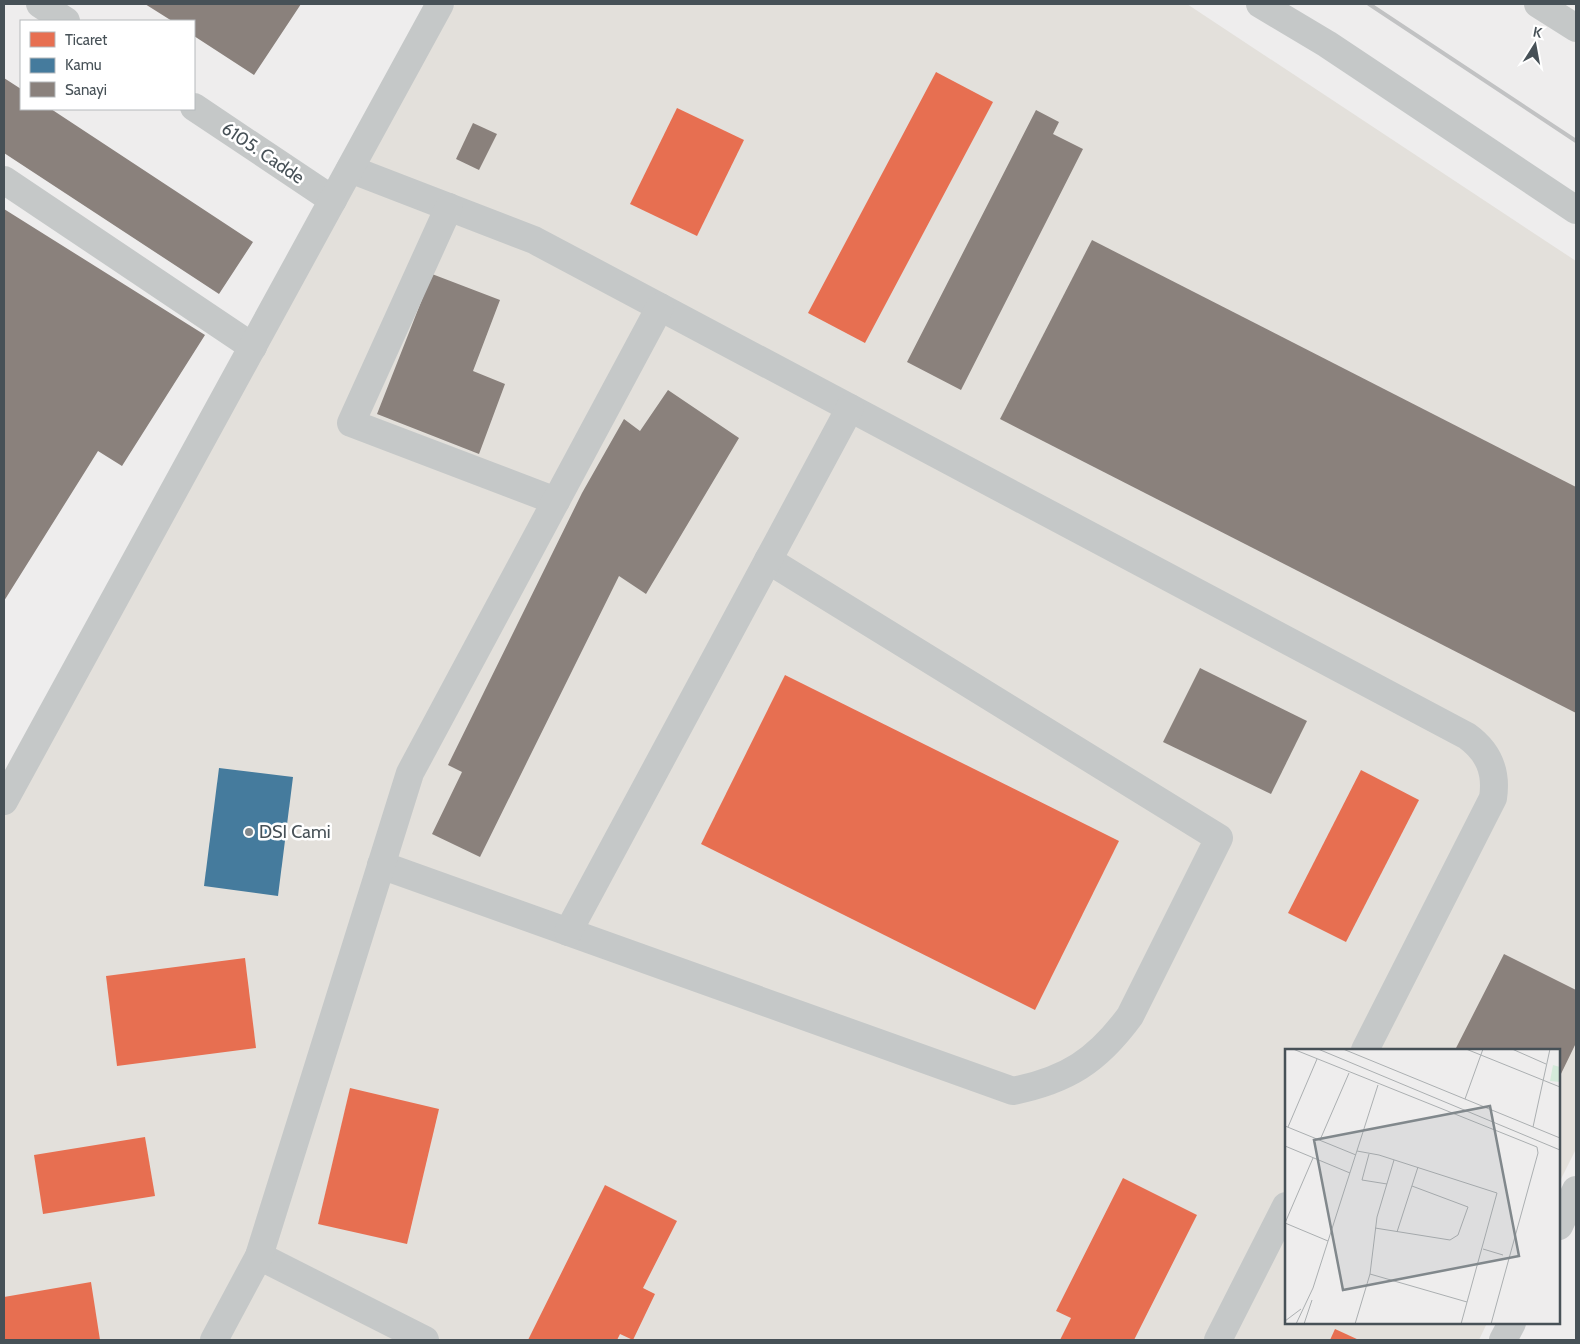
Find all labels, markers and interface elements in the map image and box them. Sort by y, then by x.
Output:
legend [20,20,195,110]
north arrow [1510,20,1560,70]
text: K [1531,23,1544,42]
text: Ticaret [65,31,107,49]
text: Kamu [65,56,102,74]
text: Sanayi [65,81,107,99]
street label: 6105. Cadde [217,117,309,189]
place label: DSI Cami [259,821,331,843]
marker: DSI Cami [243,826,255,838]
inset map [1285,1049,1560,1324]

